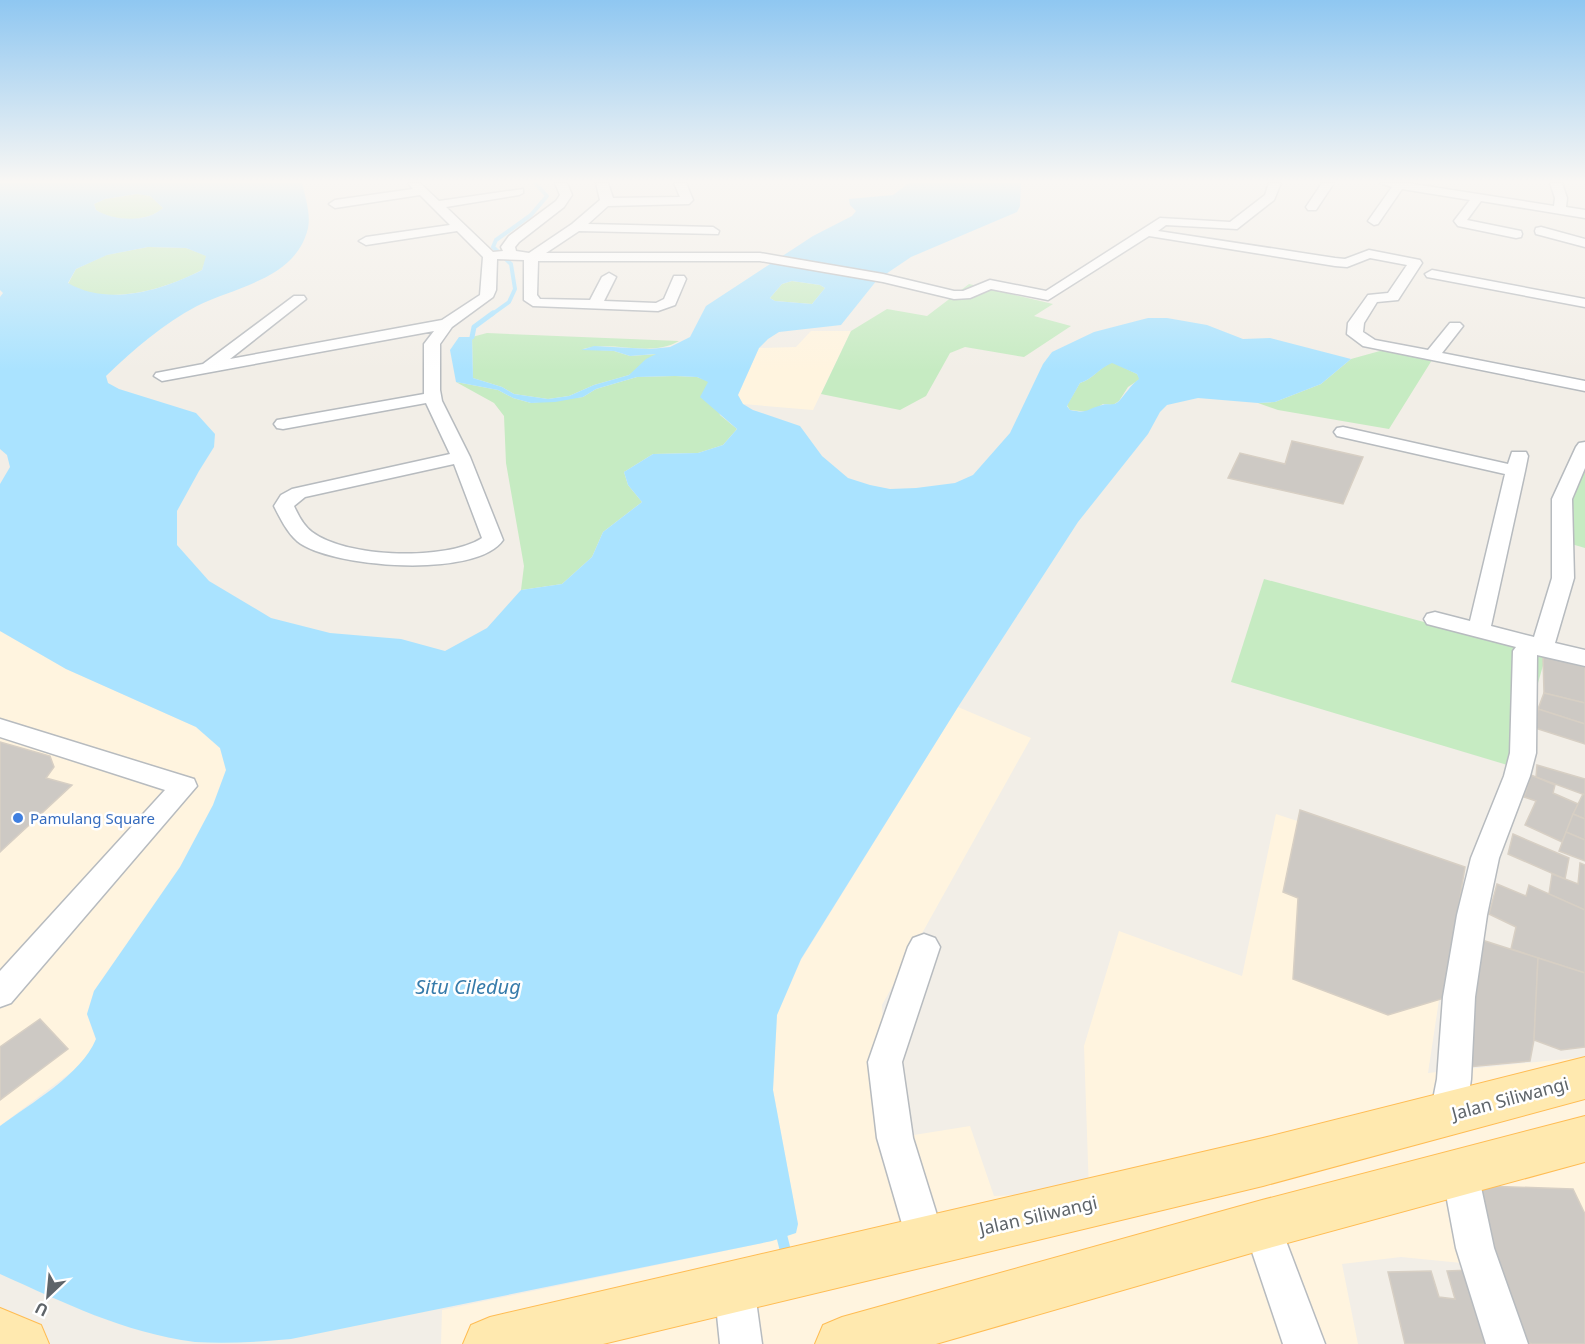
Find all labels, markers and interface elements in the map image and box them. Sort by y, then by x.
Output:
place label: Pamulang Square [30,808,155,828]
marker: Pamulang Square [11,811,25,825]
water label: Situ Ciledug [415,973,521,1000]
street label: Jalan Siliwangi [1447,1071,1571,1126]
street label: Jalan Siliwangi [975,1190,1099,1241]
north arrow [18,1266,78,1326]
text: U [31,1297,52,1322]

